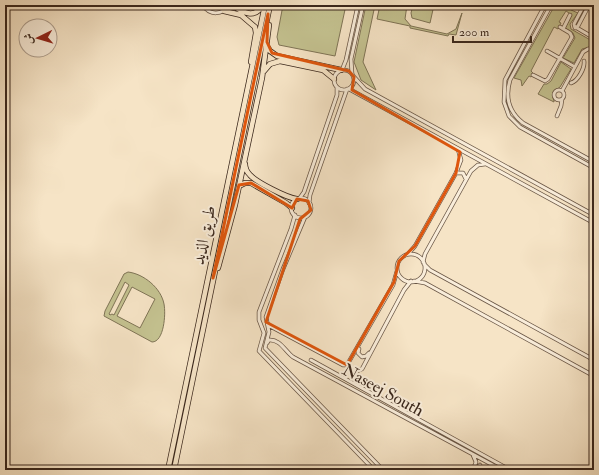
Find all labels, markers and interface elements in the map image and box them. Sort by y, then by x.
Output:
north arrow [18,18,58,58]
scale bar [453,18,531,44]
text: 200 m [459,25,490,40]
text: ش [22,33,35,45]
street label: طريق الذيد [187,203,221,267]
street label: Naseej South [338,359,428,421]

